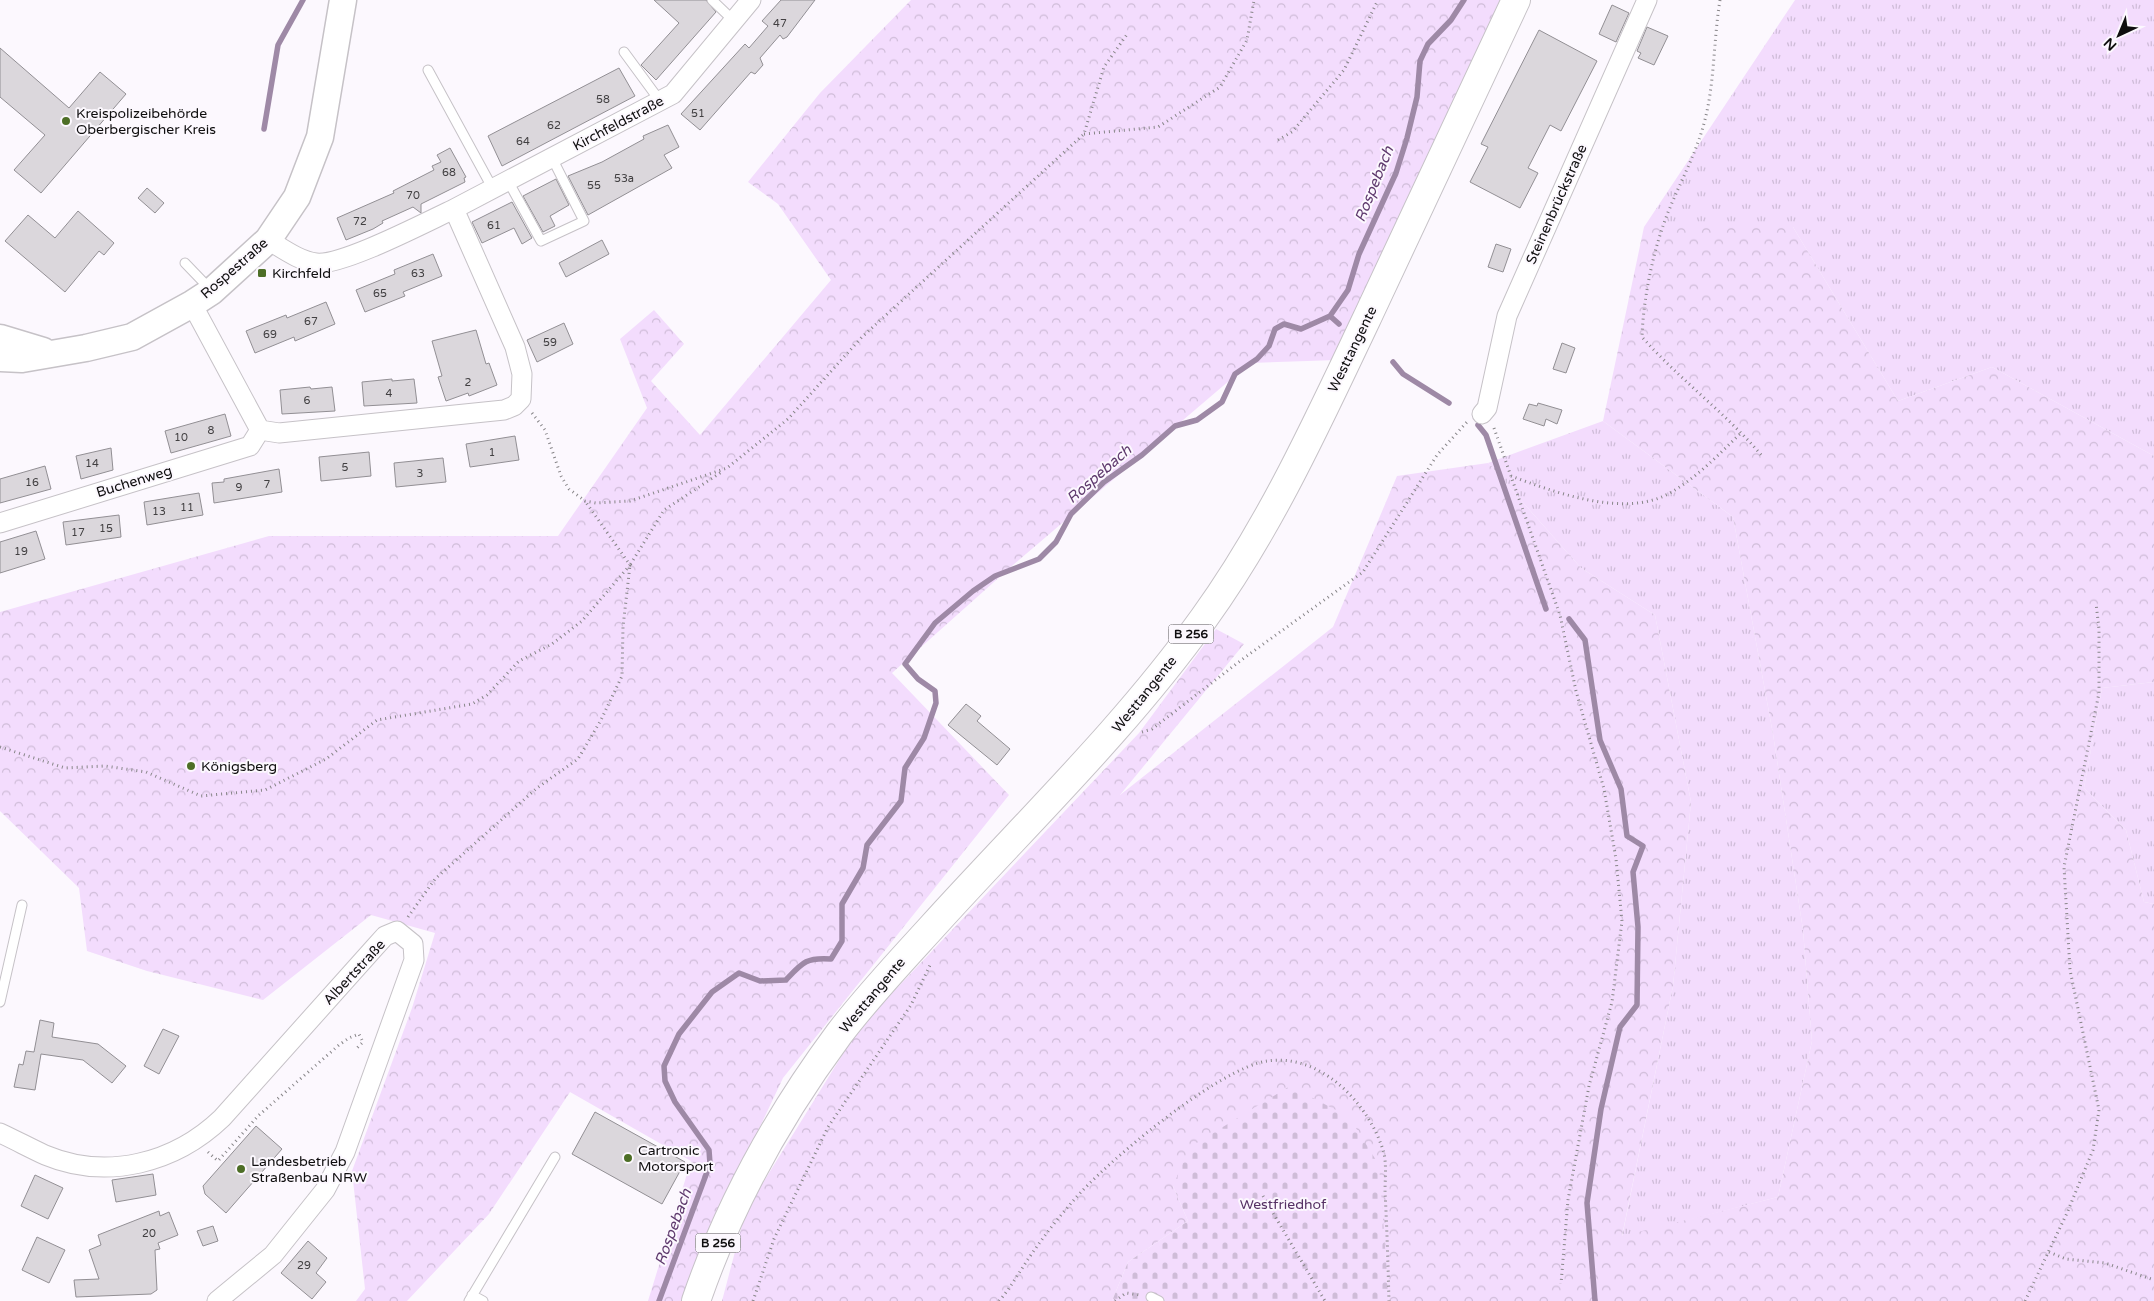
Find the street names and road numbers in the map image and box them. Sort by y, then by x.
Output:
street label: Kirchfeldstraße [570,92,667,155]
street label: Steinenbrückstraße [1522,142,1591,267]
street label: Rospestraße [197,234,272,302]
street label: Westtangente [1324,303,1381,395]
street label: Buchenweg [94,462,174,501]
road number: B 256 [1168,624,1214,644]
street label: Westtangente [1108,653,1180,736]
street label: Albertstraße [320,936,389,1008]
street label: Westtangente [836,954,909,1037]
road number: B 256 [696,1234,740,1252]

